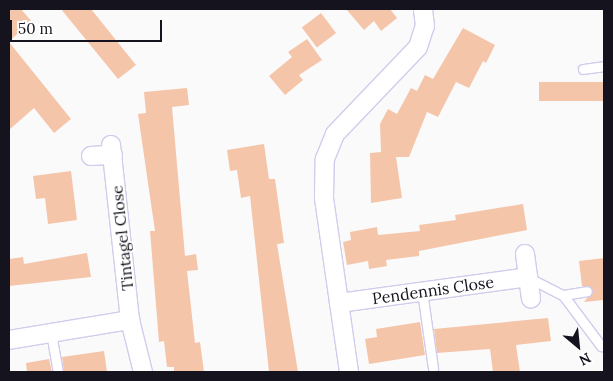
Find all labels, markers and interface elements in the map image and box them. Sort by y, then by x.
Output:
scale bar [12,10,165,42]
text: 50 m [18,19,53,38]
street label: Tintagel Close [107,184,137,292]
street label: Pendennis Close [371,272,495,308]
north arrow [553,321,603,371]
text: N [576,349,594,370]

